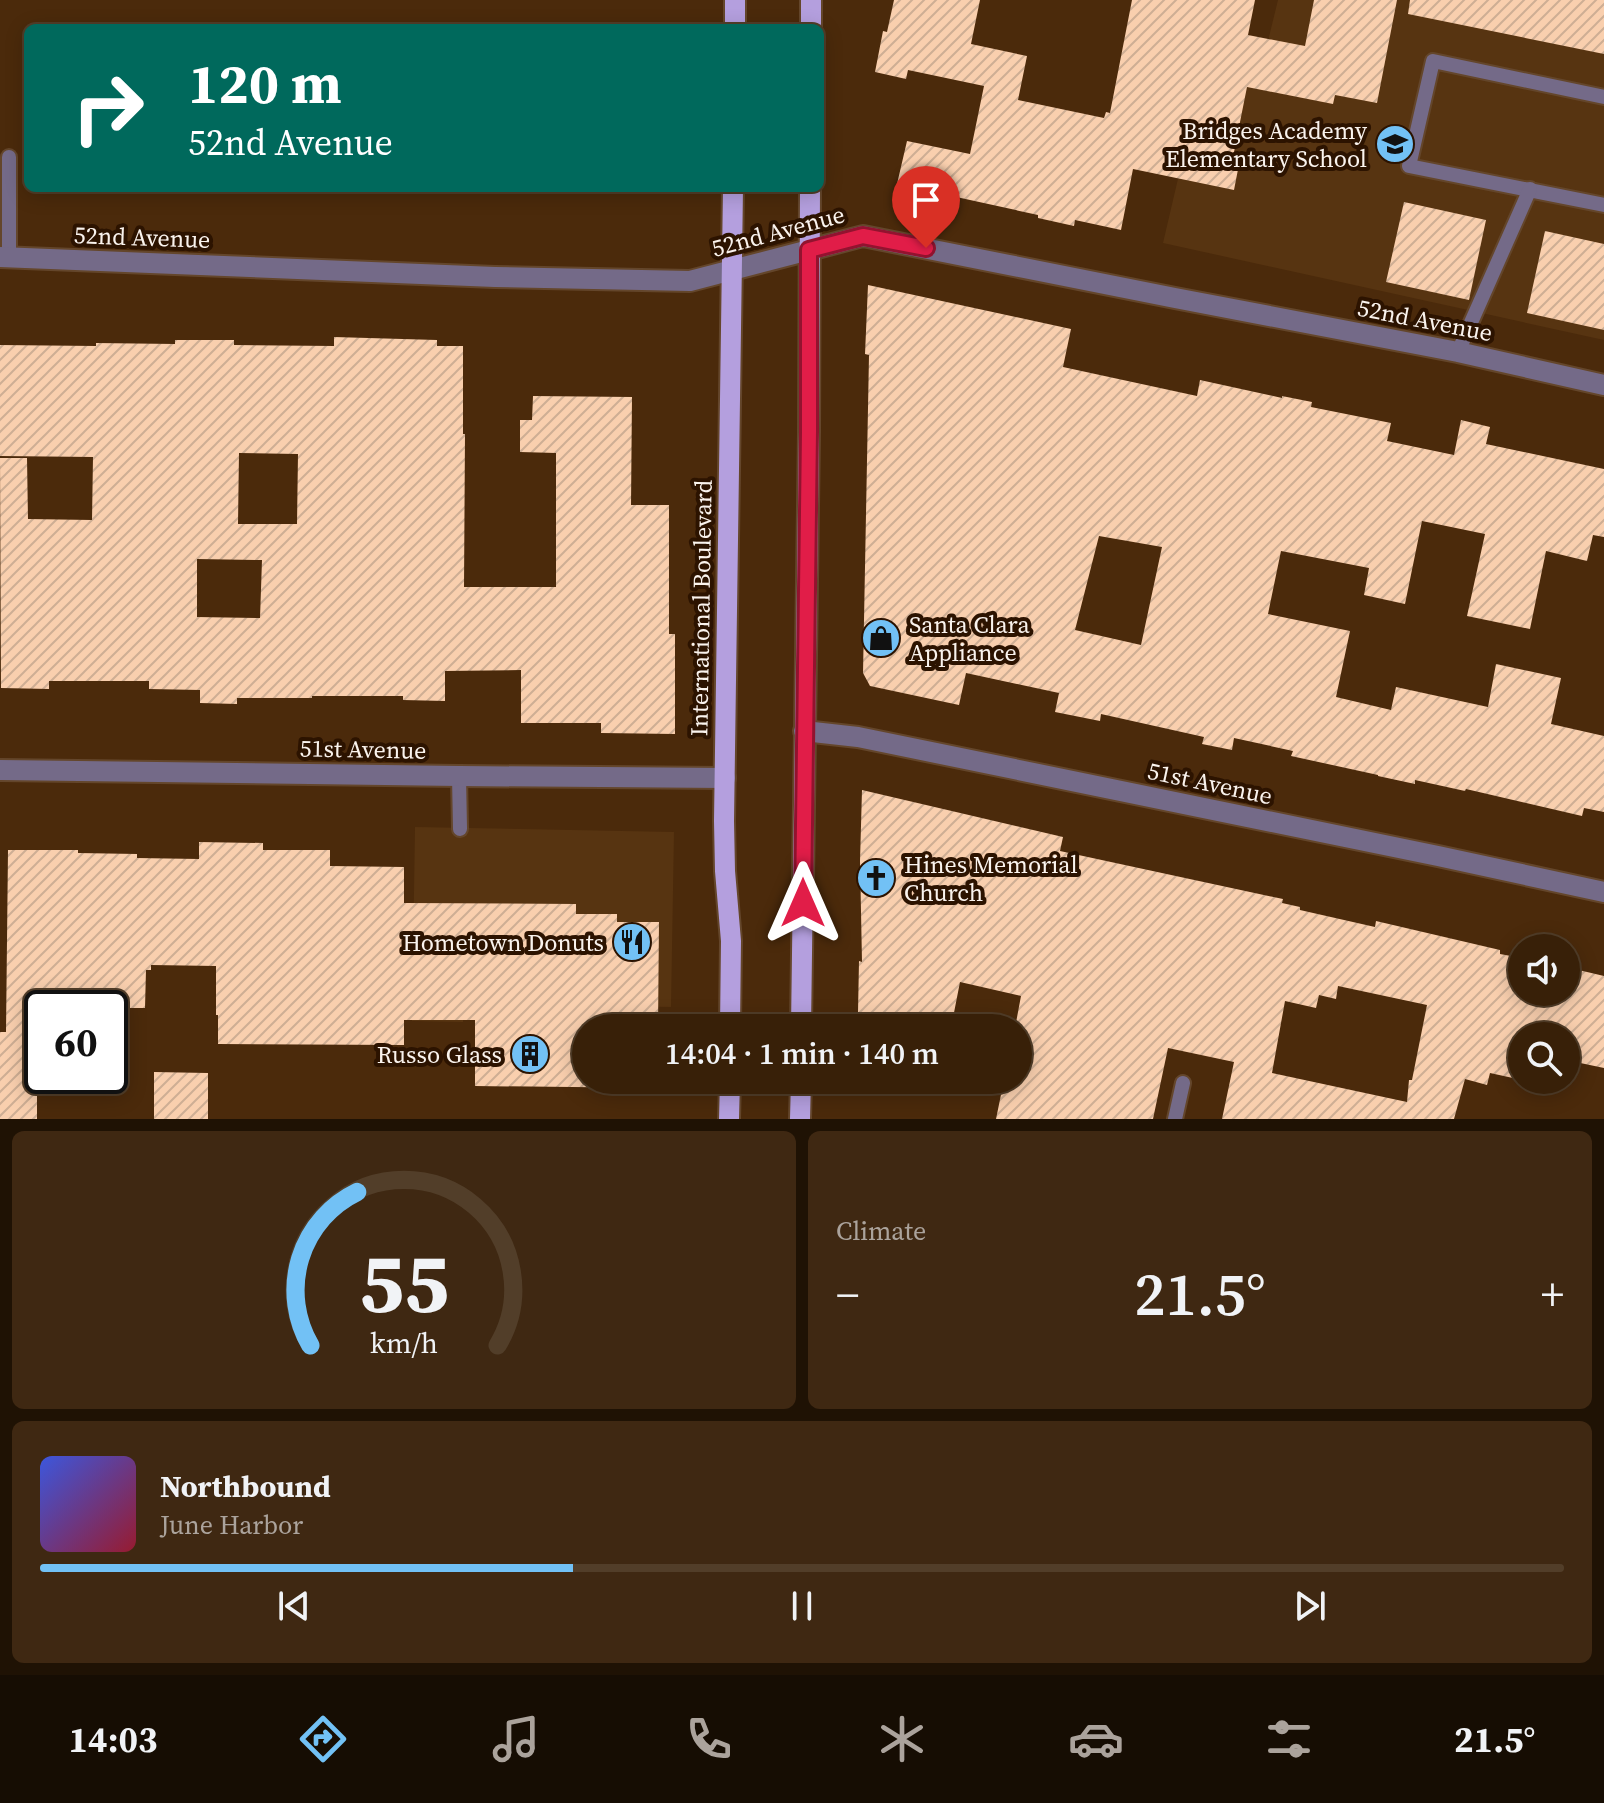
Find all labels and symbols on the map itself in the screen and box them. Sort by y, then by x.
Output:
place label: Bridges Academy Elementary School [1165,114,1368,175]
school or university icon: Bridges Academy Elementary School [1374,123,1416,165]
pin [892,166,960,248]
street label: 52nd Avenue [708,197,848,265]
street label: 52nd Avenue [73,218,211,256]
street label: 52nd Avenue [1355,291,1495,349]
street label: International Boulevard [682,479,720,736]
place label: Santa Clara Appliance [909,608,1030,669]
shop icon: Santa Clara Appliance [860,617,902,659]
street label: 51st Avenue [299,731,427,767]
street label: 51st Avenue [1145,754,1275,812]
place label: Hines Memorial Church [904,848,1078,909]
church icon: Hines Memorial Church [855,857,897,899]
position arrow [761,861,845,945]
restaurant icon: Hometown Donuts [611,921,653,963]
place label: Hometown Donuts [402,926,604,959]
speed limit sign: 60 [24,990,128,1094]
building icon: Russo Glass [509,1033,551,1075]
place label: Russo Glass [377,1038,502,1071]

